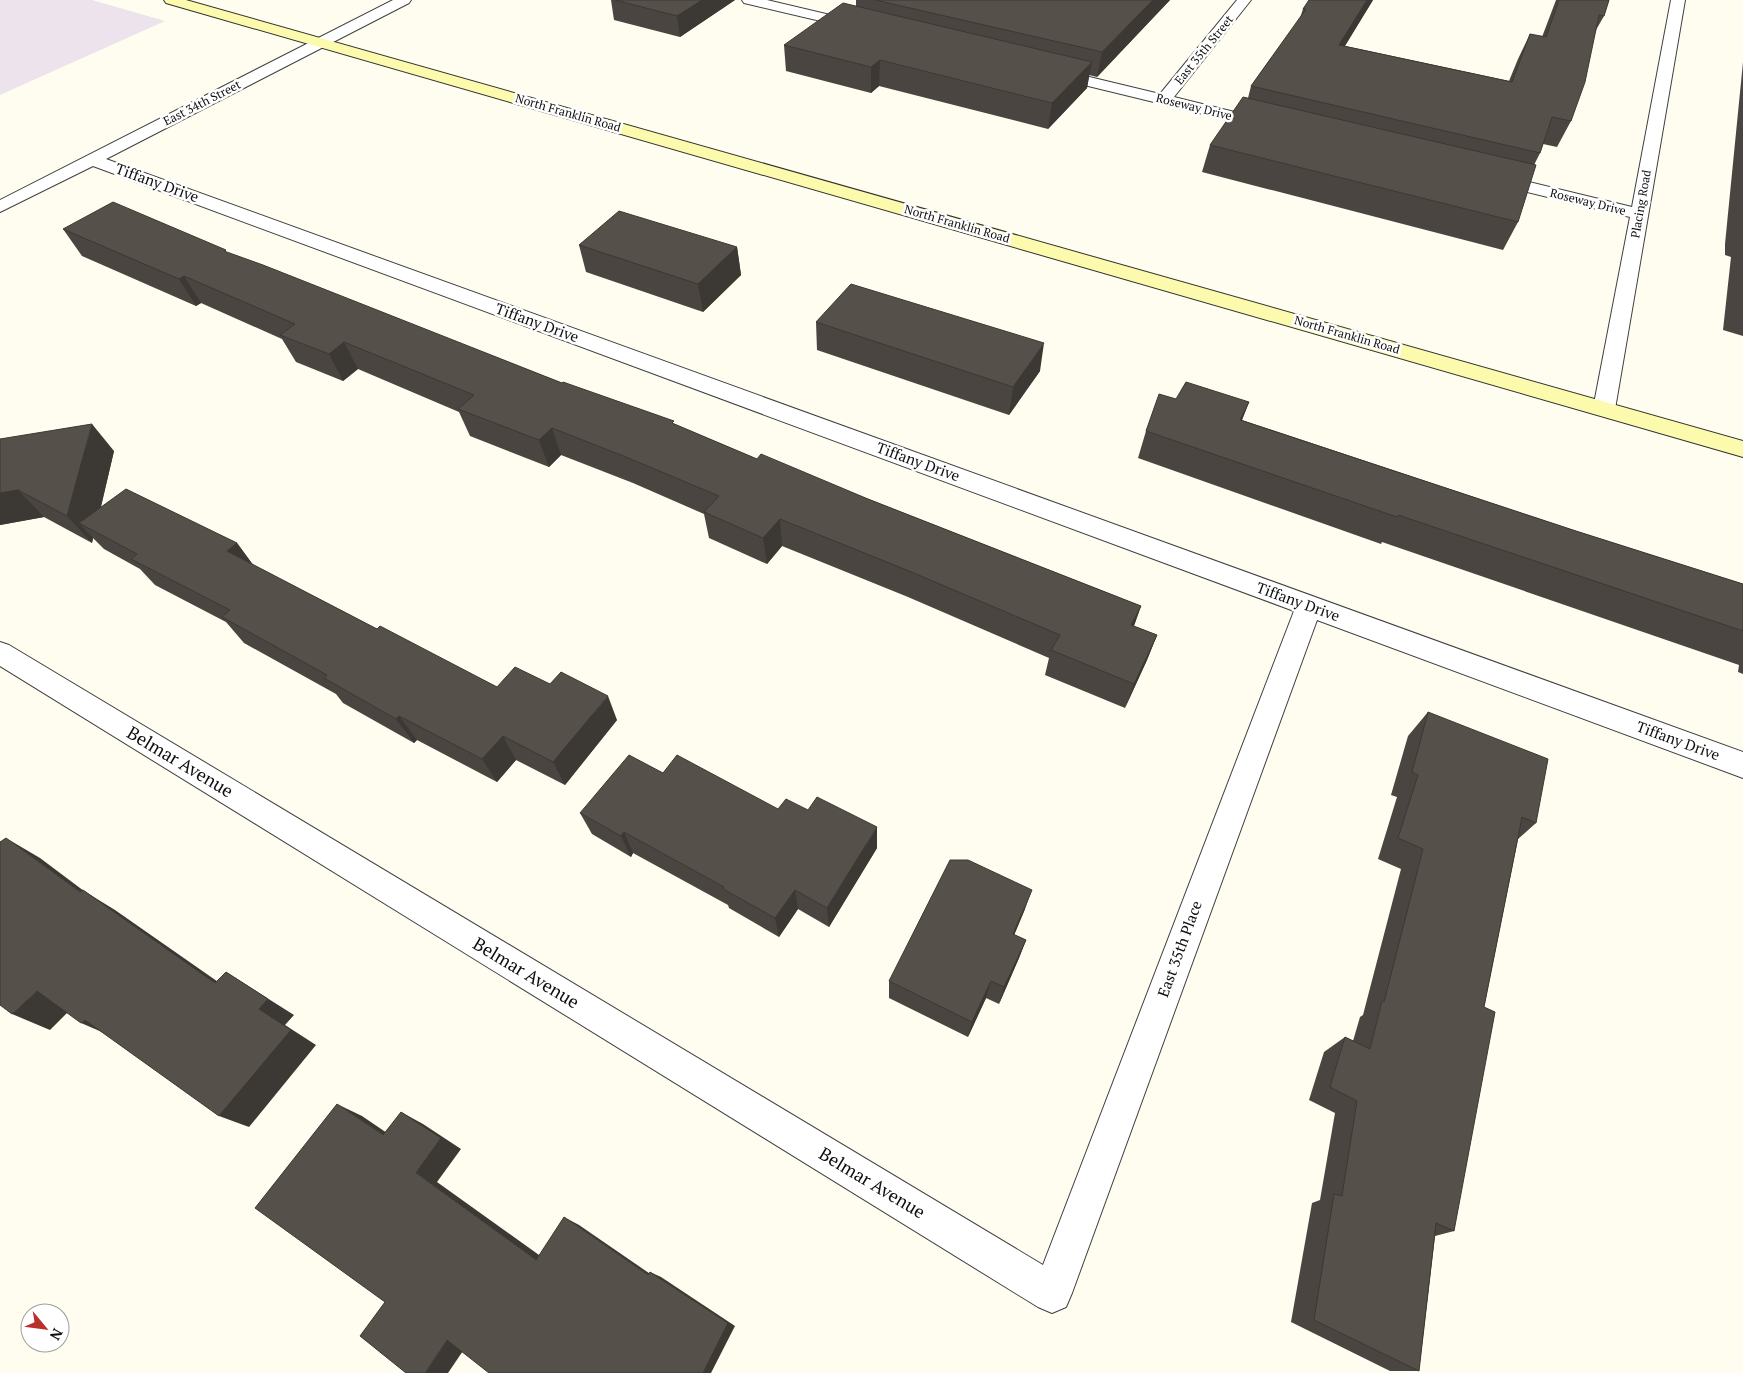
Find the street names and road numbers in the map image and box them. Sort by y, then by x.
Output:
street label: East 35th Street [1171,12,1236,87]
street label: East 34th Street [161,76,243,128]
street label: North Franklin Road [514,90,623,135]
street label: Roseway Drive [1155,90,1234,123]
street label: Tiffany Drive [113,158,202,206]
street label: Placing Road [1627,168,1654,239]
street label: Roseway Drive [1549,185,1628,218]
street label: North Franklin Road [903,201,1012,246]
street label: Tiffany Drive [493,298,582,346]
street label: North Franklin Road [1293,312,1402,357]
street label: Tiffany Drive [874,437,963,485]
street label: Tiffany Drive [1254,577,1343,625]
street label: Tiffany Drive [1634,716,1723,764]
street label: Belmar Avenue [123,720,238,802]
street label: East 35th Place [1152,898,1206,1000]
street label: Belmar Avenue [469,931,584,1013]
street label: Belmar Avenue [815,1141,930,1223]

